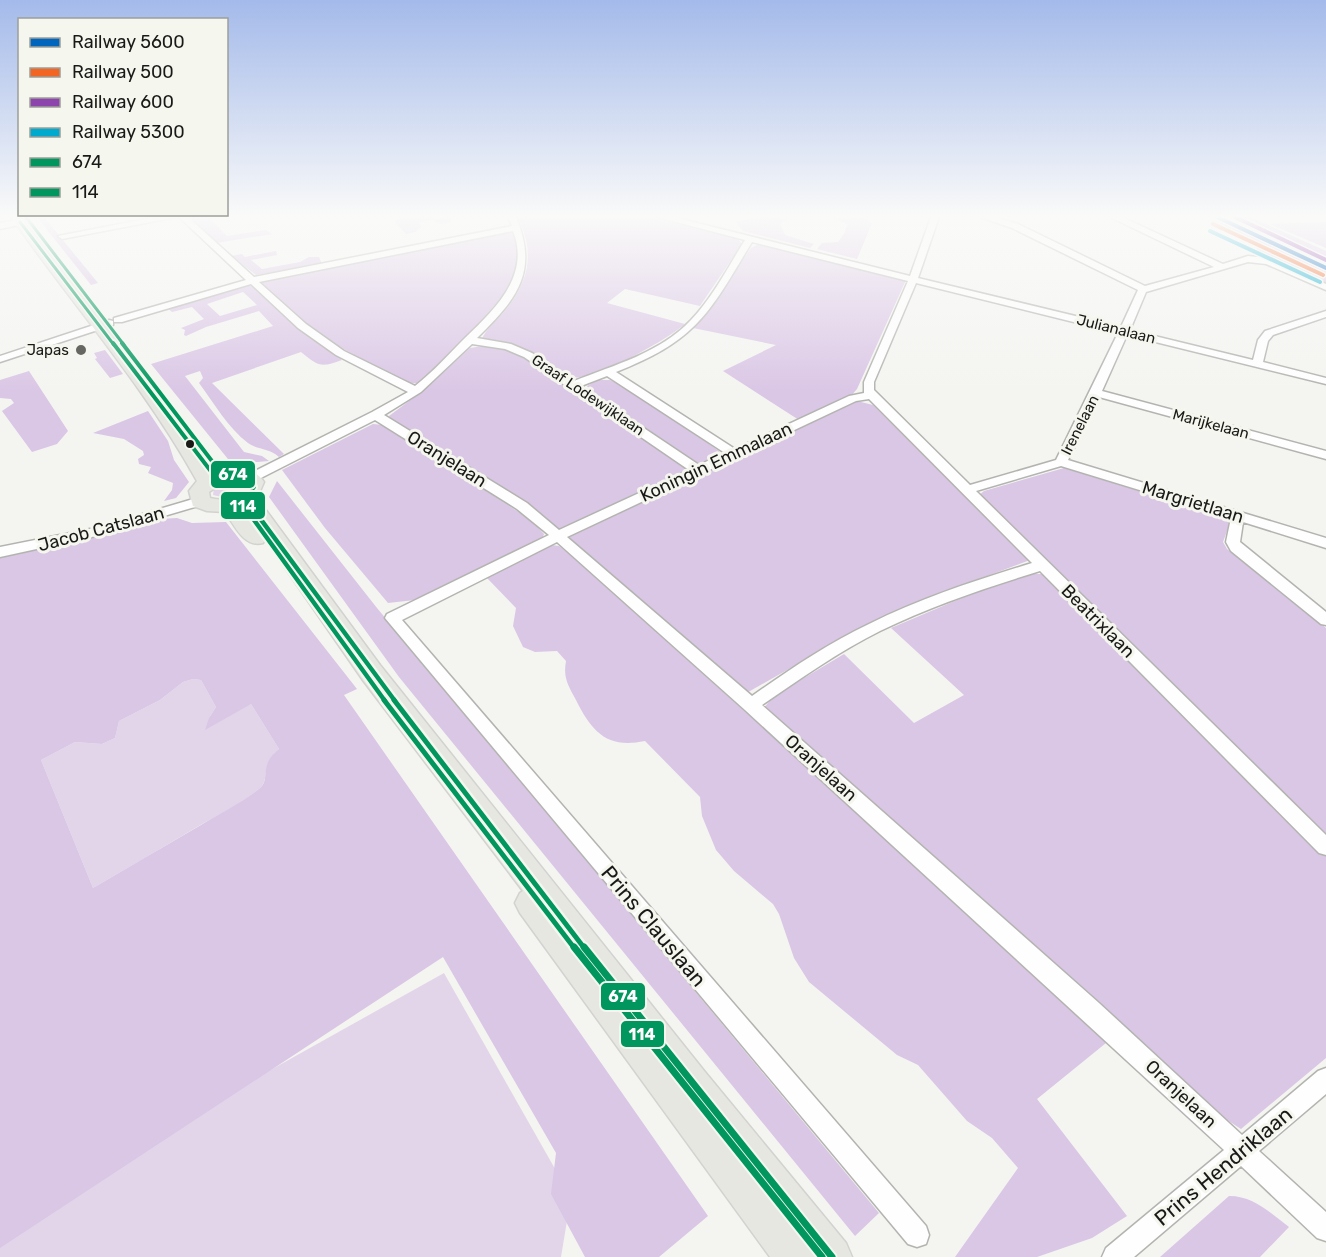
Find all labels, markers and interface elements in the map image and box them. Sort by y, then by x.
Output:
legend [18,18,228,216]
text: Railway 5600 [72,31,185,53]
text: Railway 500 [72,61,174,83]
text: Railway 600 [72,91,174,113]
text: Railway 5300 [72,121,185,143]
text: 674 [72,151,102,173]
text: 114 [72,181,99,203]
street label: Julianalaan [1075,311,1157,347]
place label: Japas [26,341,69,359]
marker: Japas [74,343,88,357]
street label: Graaf Lodewijklaan [528,351,648,439]
street label: Irenelaan [1057,392,1103,458]
street label: Marijkelaan [1171,405,1251,443]
street label: Koningin Emmalaan [636,417,796,507]
street label: Oranjelaan [403,426,491,492]
unlabelled marker [184,438,196,450]
line badge: 674 [210,460,256,489]
text: 674 [218,465,248,484]
street label: Margrietlaan [1140,476,1246,528]
line badge: 114 [220,491,266,520]
text: 114 [230,497,256,516]
street label: Jacob Catslaan [35,502,167,556]
street label: Beatrixlaan [1057,580,1139,662]
street label: Oranjelaan [780,730,862,806]
street label: Prins Clauslaan [596,860,712,992]
line badge: 674 [600,982,646,1011]
text: 674 [608,987,638,1006]
line badge: 114 [620,1020,665,1048]
text: 114 [629,1025,655,1044]
street label: Oranjelaan [1141,1055,1221,1133]
street label: Prins Hendriklaan [1149,1101,1297,1231]

